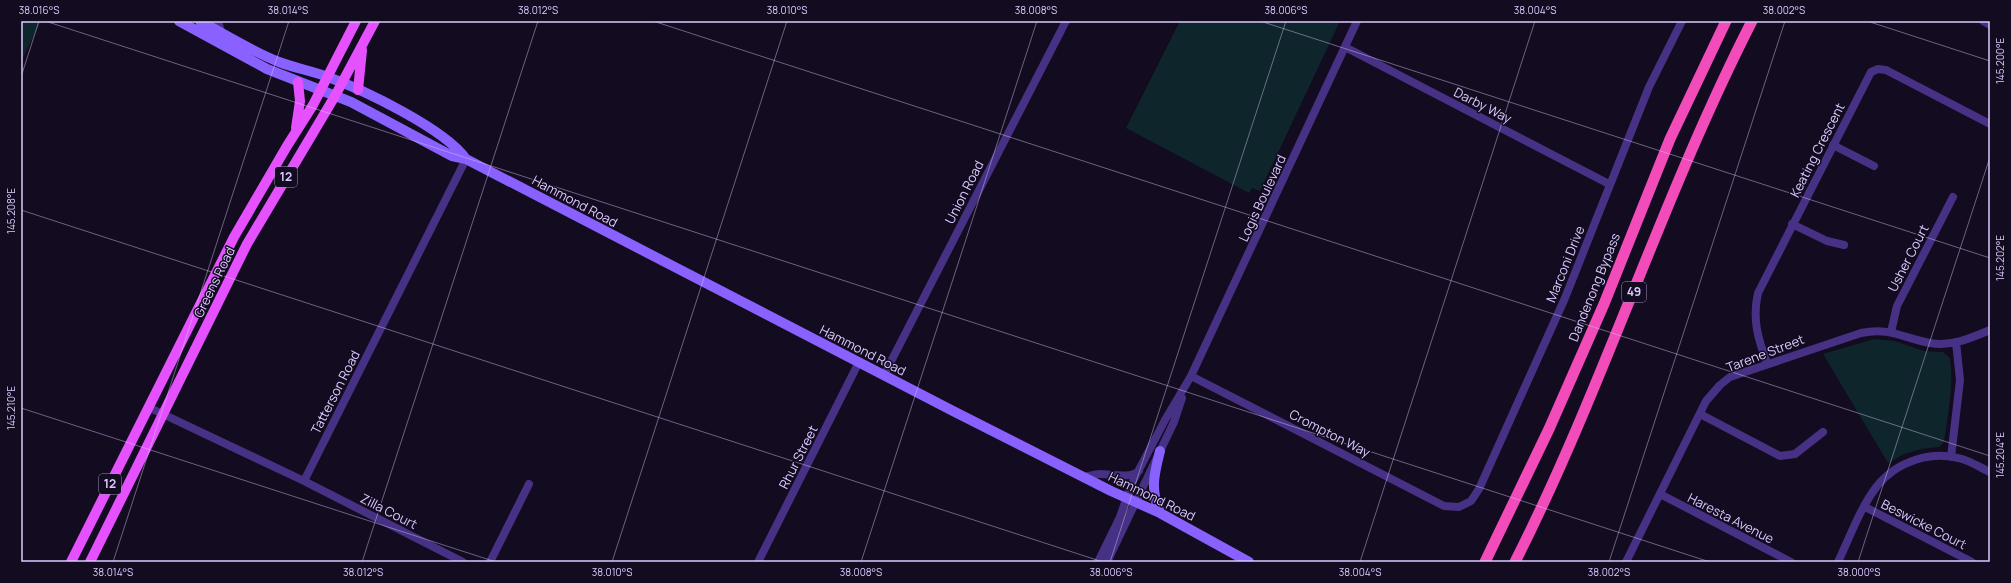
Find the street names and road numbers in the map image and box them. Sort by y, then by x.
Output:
street label: Darby Way [1451,83,1515,127]
street label: Keating Crescent [1785,100,1849,200]
street label: Logis Boulevard [1234,152,1290,244]
street label: Union Road [940,157,988,227]
road number: 12 [275,167,297,187]
street label: Hammond Road [529,171,621,231]
street label: Usher Court [1883,221,1933,295]
street label: Marconi Drive [1541,223,1589,305]
street label: Dandenong Bypass [1564,230,1624,344]
street label: Greens Road [189,244,239,320]
road number: 49 [1622,282,1646,302]
street label: Hammond Road [817,321,909,379]
street label: Tarene Street [1723,330,1807,376]
street label: Tatterson Road [306,347,364,437]
street label: Crompton Way [1286,405,1374,461]
street label: Rhur Street [774,422,822,492]
street label: Hammond Road [1106,467,1198,525]
road number: 12 [99,474,121,494]
street label: Haresta Avenue [1685,488,1778,548]
street label: Zilla Court [358,489,420,533]
street label: Beswicke Court [1878,495,1970,553]

